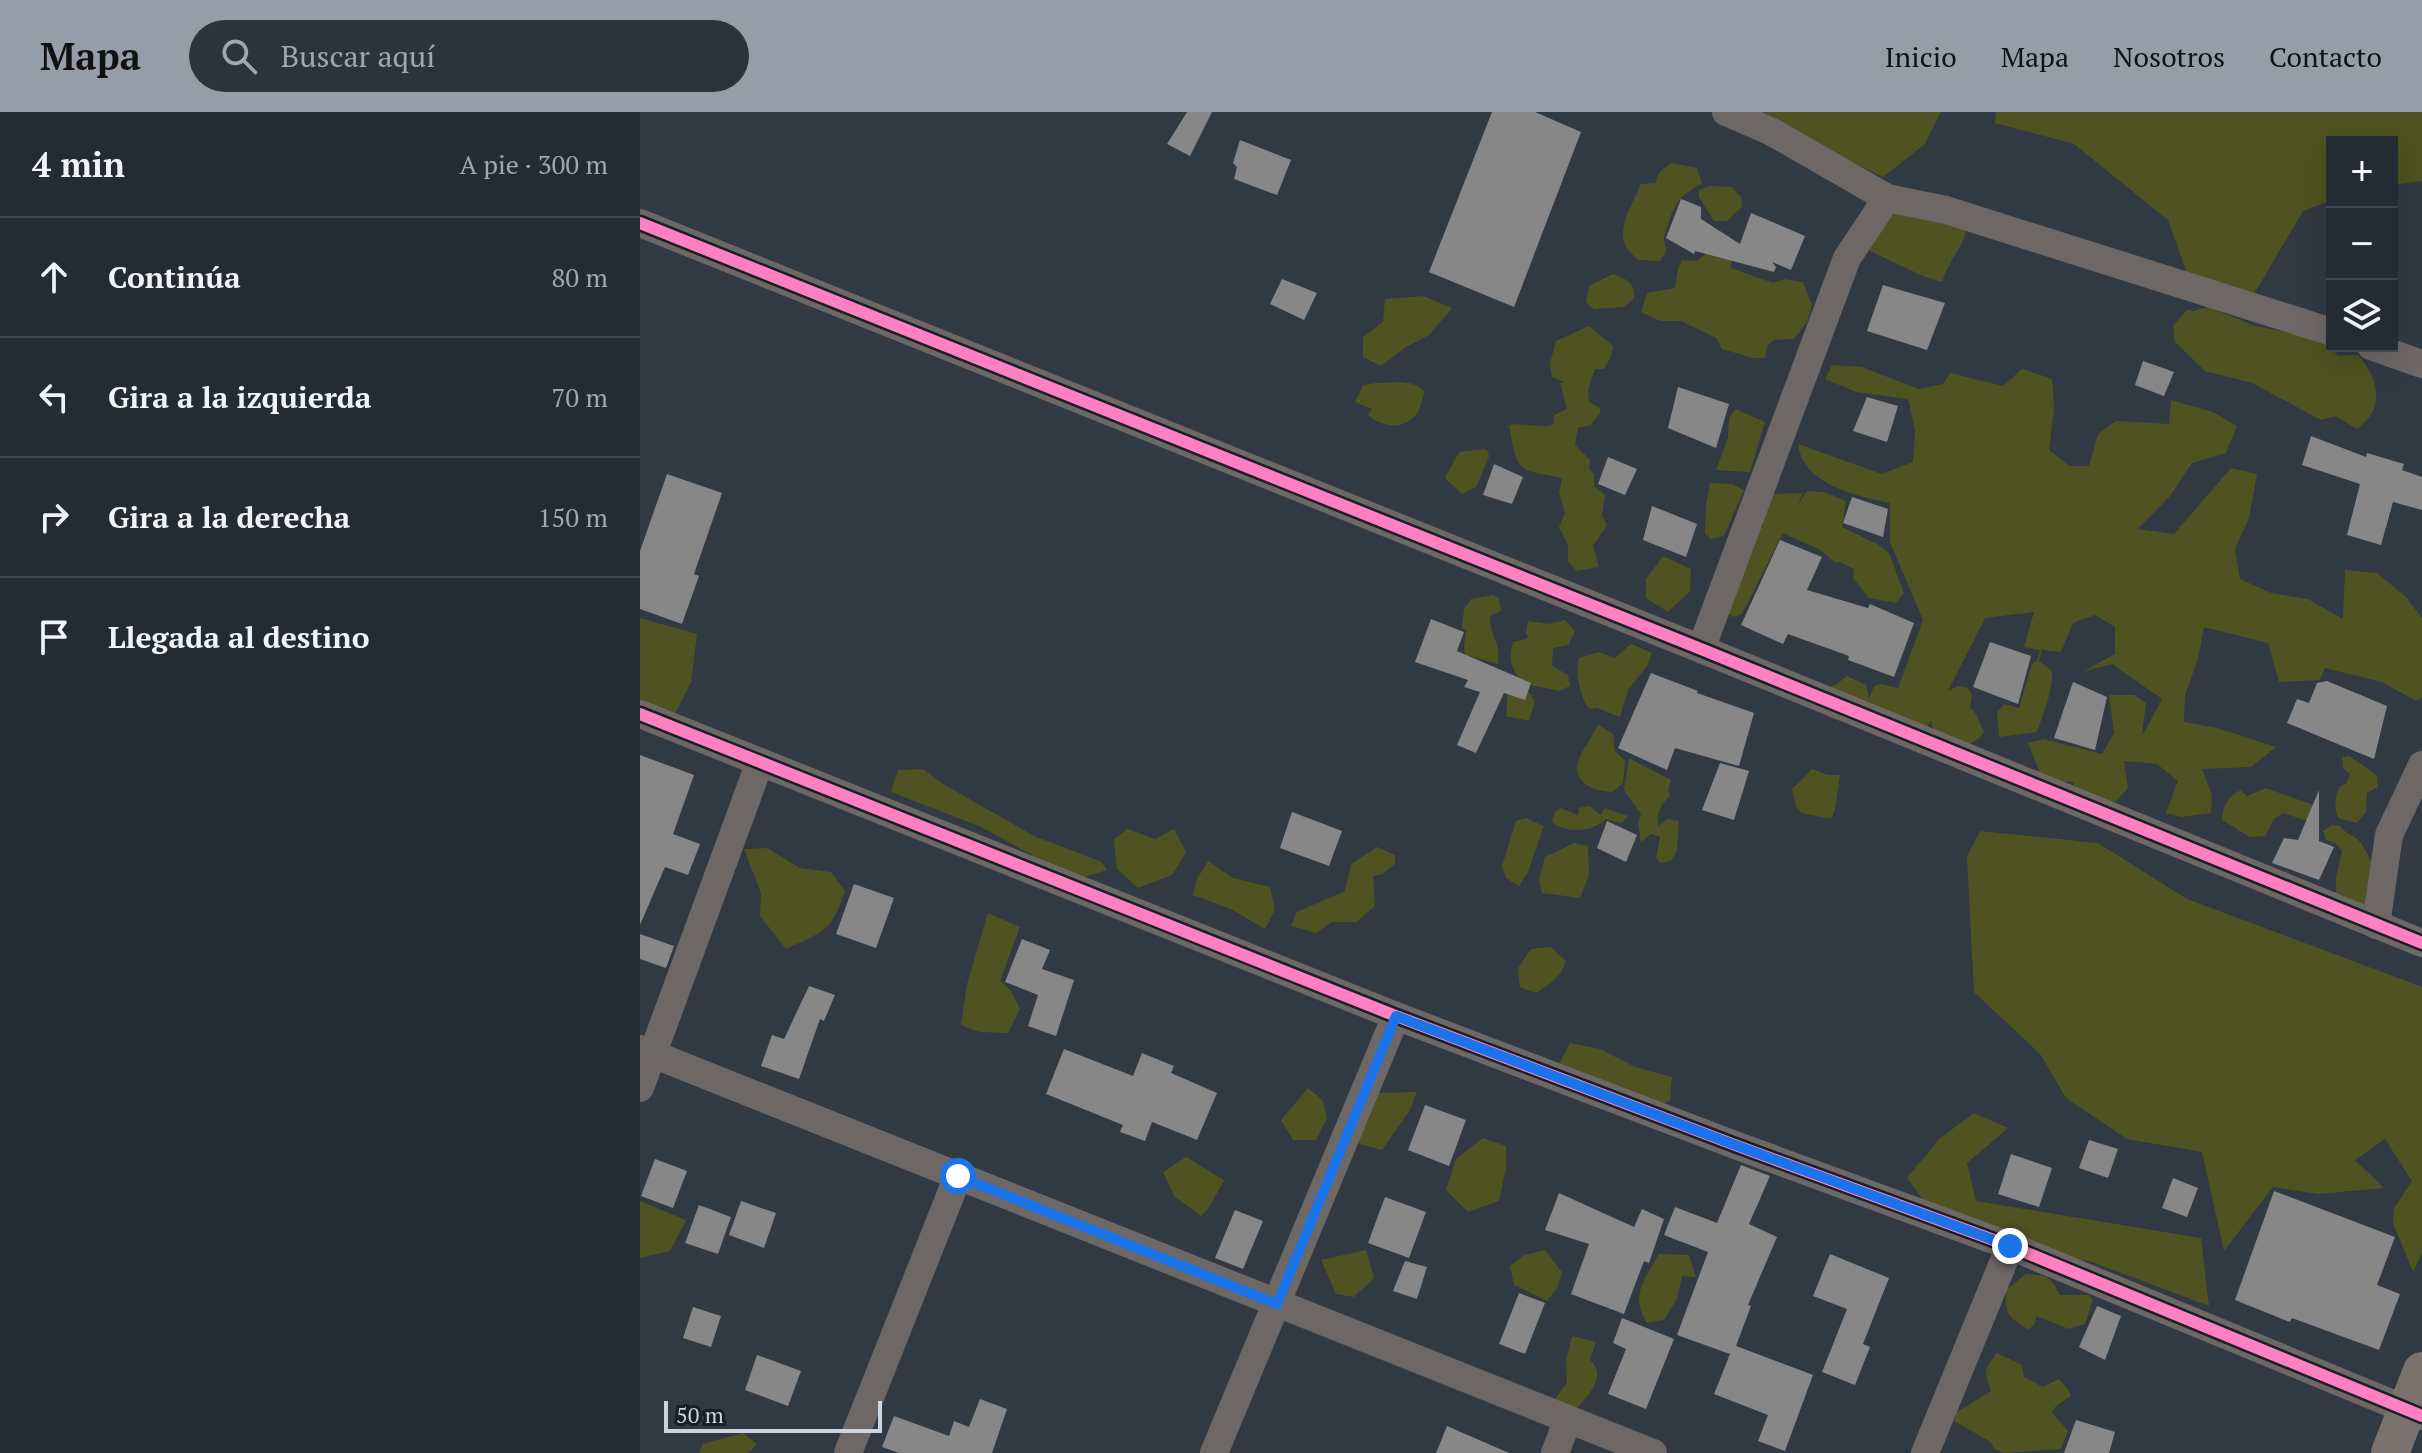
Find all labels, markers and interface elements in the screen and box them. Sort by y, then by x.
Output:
search box [189,20,749,92]
text: Mapa [40,31,141,81]
icon: search [217,34,261,78]
text: Buscar aquí [281,36,435,76]
text: Inicio [1885,38,1957,75]
text: Mapa [2001,38,2069,75]
text: Nosotros [2113,38,2225,75]
text: Contacto [2269,38,2382,75]
map controls [2326,136,2398,352]
button: + [2326,136,2398,208]
text: 4 min [32,142,125,187]
text: A pie · 300 m [460,147,608,181]
button: − [2326,208,2398,280]
icon: ahead [32,255,76,299]
text: Continúa [108,257,241,297]
text: 80 m [552,260,608,294]
button: layers [2326,280,2398,352]
icon: left [32,375,76,419]
text: Gira a la izquierda [108,377,372,417]
text: 70 m [552,380,608,414]
icon: right [32,495,76,539]
text: Gira a la derecha [108,497,350,537]
text: 150 m [538,500,608,534]
icon: arrive [32,615,76,659]
text: Llegada al destino [108,617,369,657]
route start [940,1158,976,1194]
route end [1992,1228,2028,1264]
scale bar [664,1397,882,1433]
text: 50 m [676,1400,724,1429]

